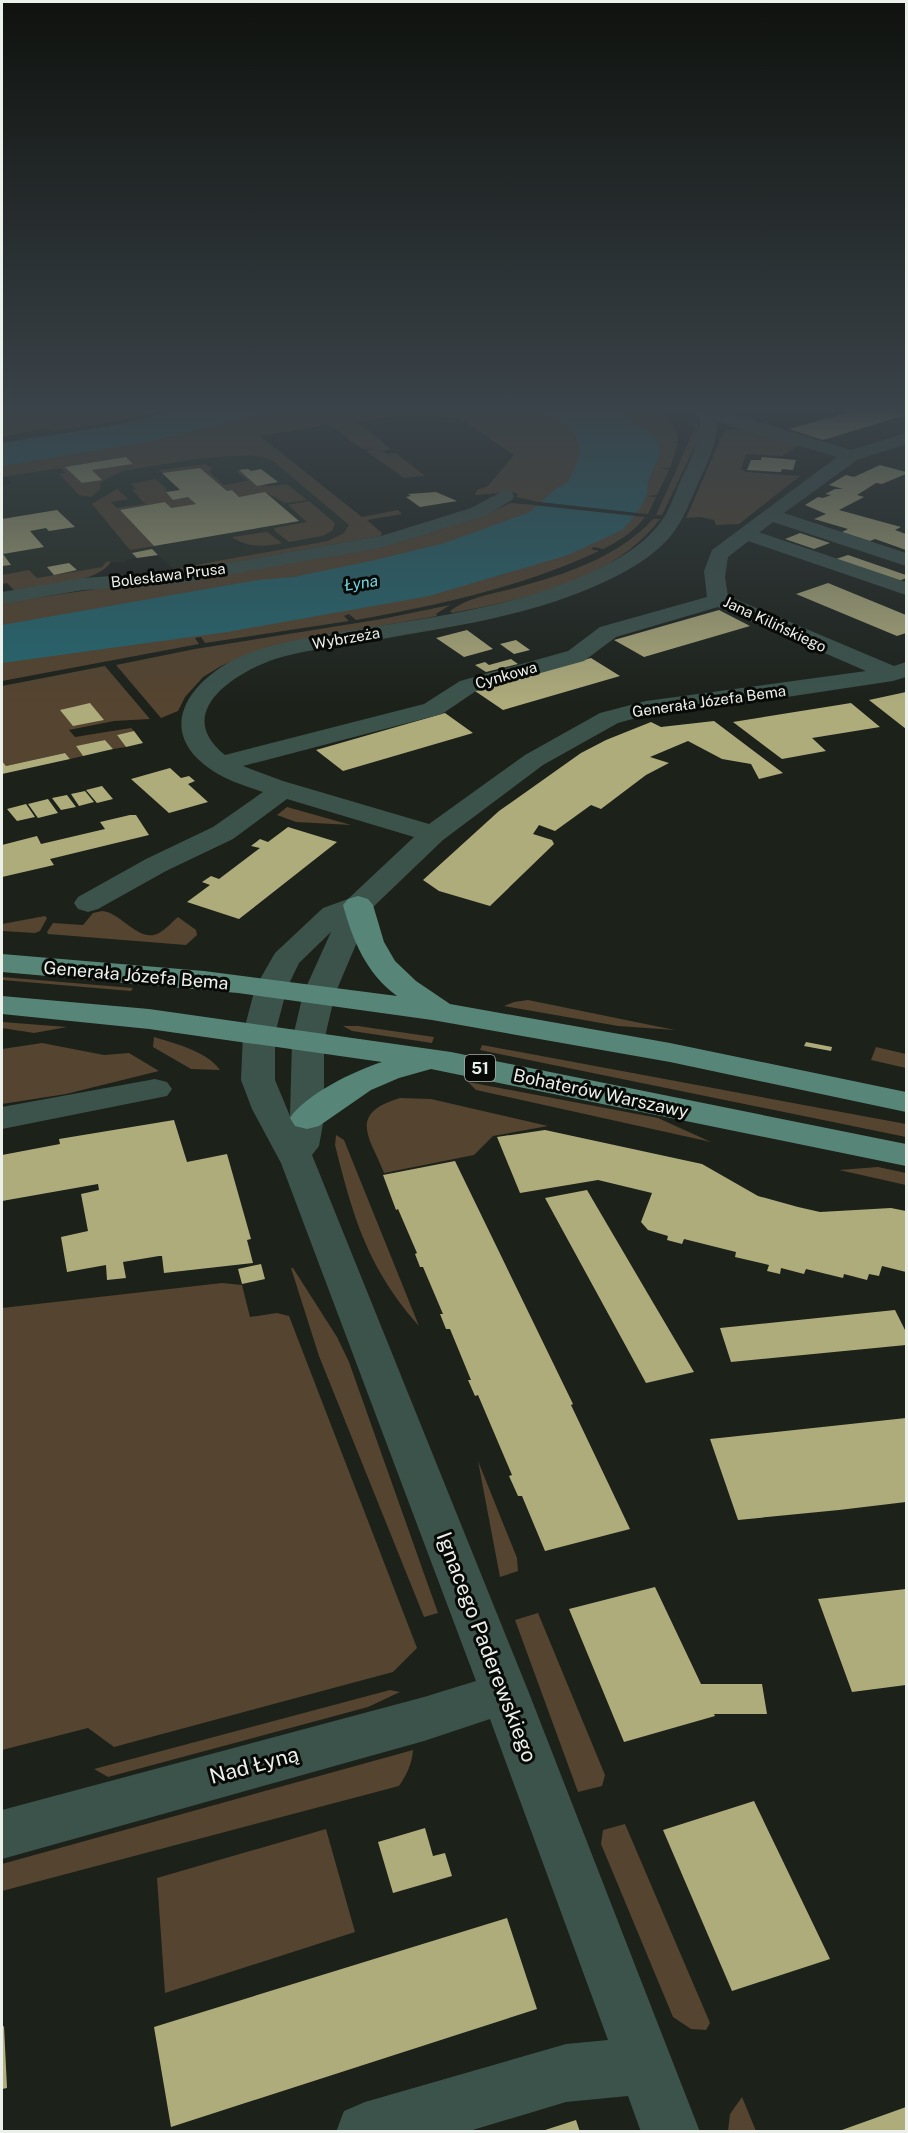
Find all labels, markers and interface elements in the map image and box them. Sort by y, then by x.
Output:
street label: Bolesława Prusa [110,560,226,590]
water label: Łyna [343,571,379,595]
street label: Jana Kilińskiego [721,593,829,655]
street label: Wybrzeża [311,624,381,652]
street label: Cynkowa [473,658,539,692]
street label: Generała Józefa Bema [631,682,787,720]
street label: Generała Józefa Bema [43,956,229,994]
road number: 51 [465,1055,495,1081]
street label: Bohaterów Warszawy [511,1064,691,1122]
street label: Ignacego Paderewskiego [432,1528,542,1766]
street label: Nad Łyną [207,1741,301,1789]

